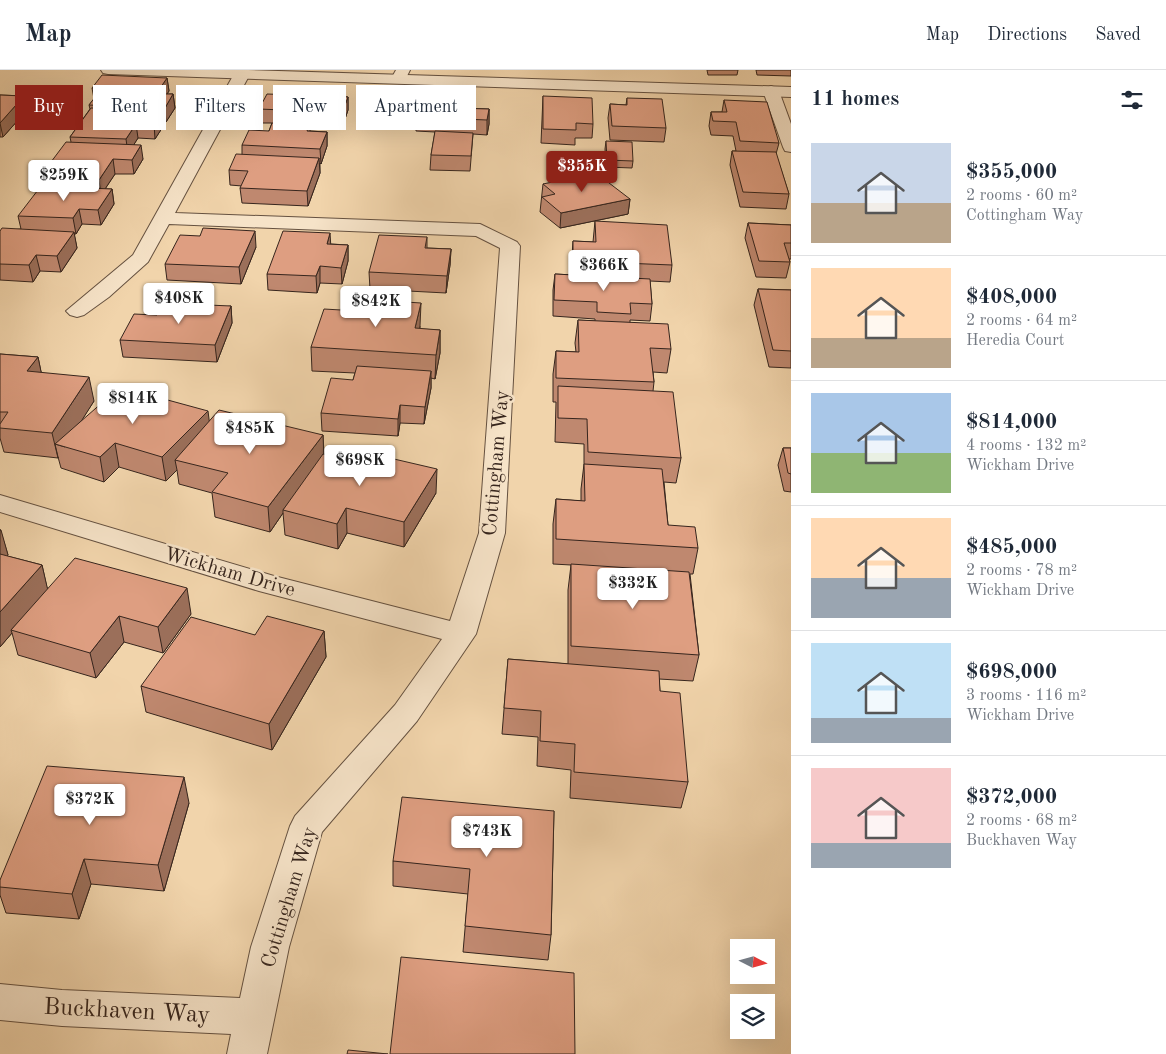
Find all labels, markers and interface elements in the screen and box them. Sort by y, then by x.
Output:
text: Map [25,23,72,47]
text: Map [926,26,959,44]
text: Directions [987,26,1067,44]
text: Saved [1095,26,1141,44]
chip: Buy [15,85,83,130]
chip: Rent [93,85,166,130]
chip: Filters [176,85,263,130]
chip: New [273,85,346,130]
chip: Apartment [356,85,476,130]
icon: filters [1118,86,1146,114]
text: 11 homes [811,89,899,110]
pin: $355K [547,150,617,193]
text: $355K [557,159,607,175]
pin: $259K [29,160,99,202]
text: $355,000 [966,162,1057,183]
icon: home [851,163,911,223]
text: $259K [39,168,89,184]
text: 2 rooms · 60 m² [966,188,1077,204]
text: Cottingham Way [966,208,1083,224]
pin: $366K [569,250,639,292]
text: $366K [579,258,629,274]
pin: $408K [144,282,214,325]
pin: $842K [341,286,411,328]
text: $408,000 [966,287,1057,308]
icon: home [851,288,911,348]
text: $408K [154,291,204,307]
text: $842K [351,294,401,310]
text: 2 rooms · 64 m² [966,313,1077,329]
text: Heredia Court [966,333,1064,349]
pin: $814K [98,382,168,425]
street label: Cottingham Way [481,389,513,537]
text: $814K [108,391,158,407]
pin: $485K [215,412,285,455]
text: $814,000 [966,412,1057,433]
icon: home [851,413,911,473]
text: $485K [225,421,275,437]
text: 4 rooms · 132 m² [966,438,1086,454]
pin: $698K [325,444,395,487]
text: $698K [335,453,385,469]
text: Wickham Drive [966,458,1074,474]
text: $485,000 [966,537,1057,558]
icon: home [851,538,911,598]
street label: Wickham Drive [162,545,297,601]
text: 2 rooms · 78 m² [966,563,1077,579]
pin: $332K [598,568,668,610]
text: $332K [608,576,658,592]
text: Wickham Drive [966,583,1074,599]
text: $698,000 [966,662,1057,683]
icon: home [851,663,911,723]
text: 3 rooms · 116 m² [966,688,1086,704]
text: Wickham Drive [966,708,1074,724]
pin: $372K [55,784,125,826]
text: $372,000 [966,787,1057,808]
icon: home [851,788,911,848]
text: $372K [65,792,115,808]
text: 2 rooms · 68 m² [966,813,1077,829]
pin: $743K [452,816,522,858]
street label: Cottingham Way [259,824,321,971]
text: $743K [462,824,512,840]
text: Buckhaven Way [966,833,1077,849]
north arrow [730,939,775,984]
map controls [730,939,775,1039]
button: layers [730,994,775,1039]
street label: Buckhaven Way [43,996,211,1028]

